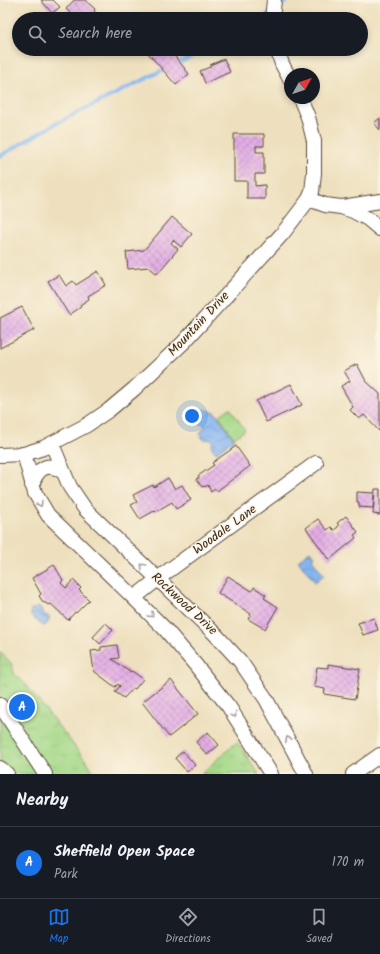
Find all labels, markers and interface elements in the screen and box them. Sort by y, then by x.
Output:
search box [12,12,368,56]
text: Search here [58,22,132,46]
icon: search [26,23,48,45]
north arrow [284,68,320,104]
street label: Mountain Drive [163,286,235,361]
your location [182,406,202,426]
street label: Woodale Lane [189,499,262,560]
one-way arrow [36,500,43,507]
one-way arrow [140,563,148,571]
street label: Rockwood Drive [146,567,222,641]
one-way arrow [146,610,154,618]
pin: A [9,692,35,722]
one-way arrow [229,711,236,718]
one-way arrow [285,736,293,744]
text: Nearby [16,787,68,814]
text: Sheffield Open Space [54,840,195,864]
text: A [25,852,33,873]
text: 170 m [332,852,364,873]
text: Park [54,864,78,885]
tab: Map [48,906,70,948]
tab: Directions [165,906,211,948]
tab: Saved [306,906,332,948]

